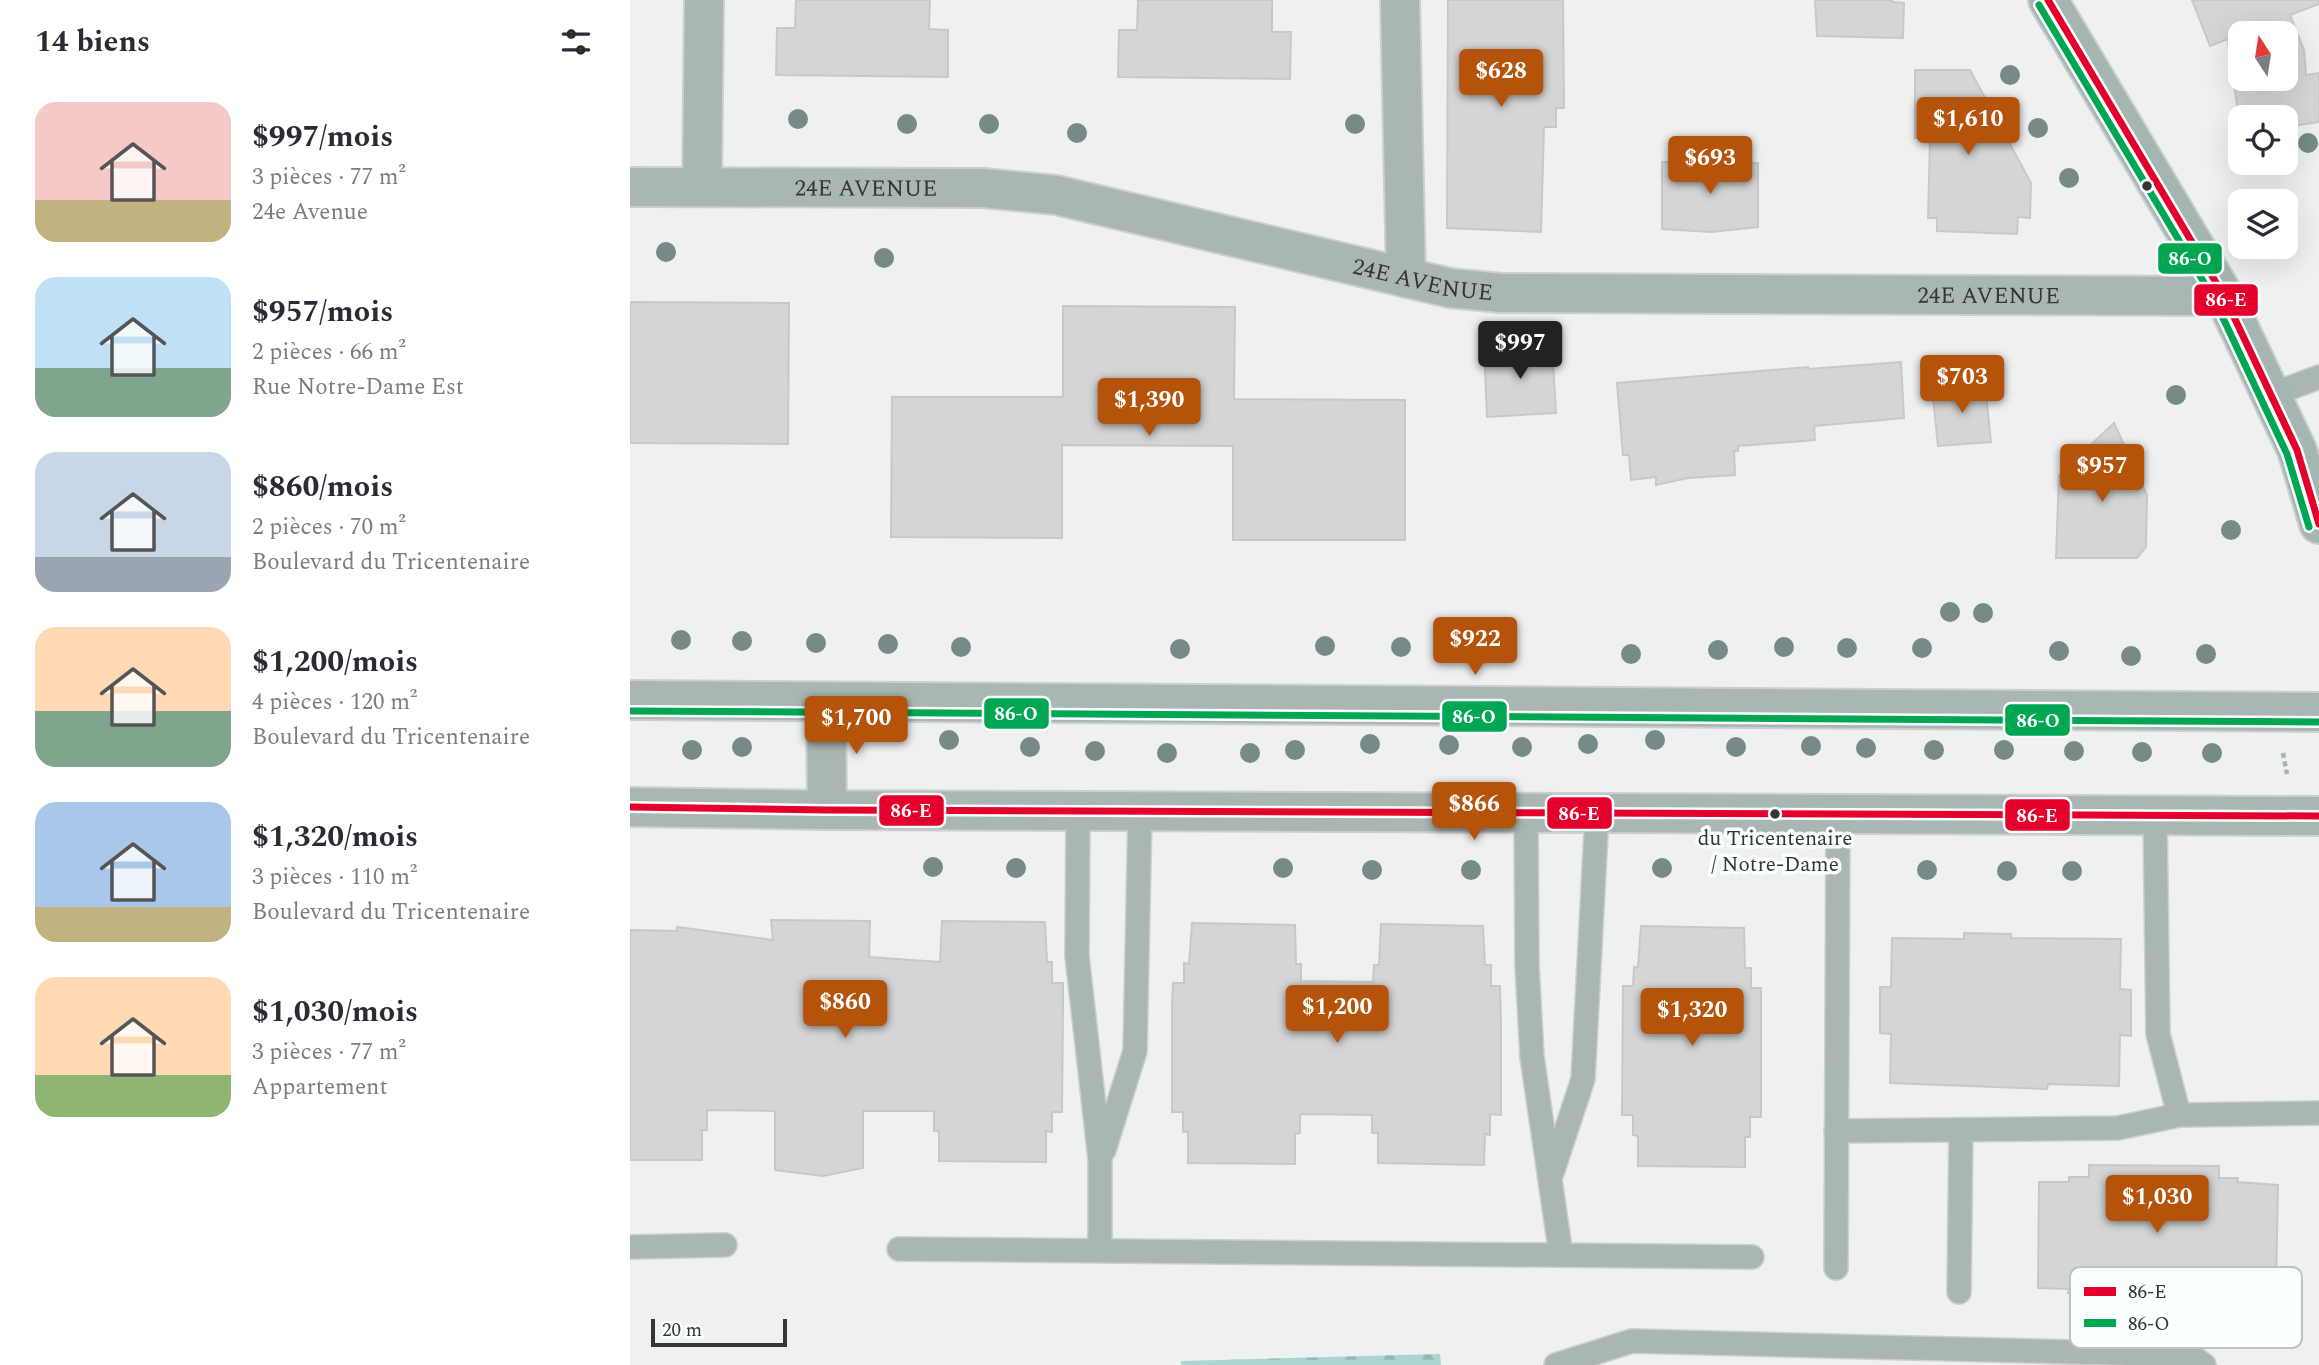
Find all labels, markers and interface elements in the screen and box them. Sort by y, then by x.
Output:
text: 14 biens [35,19,150,65]
north arrow [2228,21,2298,91]
map controls [2228,21,2298,259]
icon: filters [557,23,595,61]
pin: $628 [1460,50,1542,109]
text: $628 [1475,54,1527,89]
pin: $1,610 [1911,97,2025,157]
text: $1,610 [1933,102,2003,137]
button: locate [2228,105,2298,175]
text: $997/mois [252,114,393,160]
icon: home [91,130,175,214]
pin: $693 [1669,136,1751,196]
text: $693 [1684,141,1736,176]
text: 3 pièces · 77 m² [252,160,406,195]
street label: 24E AVENUE [795,171,937,207]
unlabelled marker [2140,179,2154,193]
button: layers [2228,189,2298,259]
text: 24e Avenue [252,195,368,230]
line badge: 86-O [2157,242,2223,275]
text: 86-O [2168,245,2212,274]
street label: 24E AVENUE [1349,250,1495,311]
street label: 24E AVENUE [1917,279,2060,314]
line badge: 86-E [2193,283,2259,317]
text: 86-E [2205,286,2247,315]
text: $957/mois [252,289,393,335]
icon: home [91,305,175,389]
pin: $997 [1479,322,1561,381]
text: $997 [1494,326,1546,361]
text: 2 pièces · 66 m² [252,335,406,370]
pin: $703 [1921,356,2003,415]
text: $703 [1936,360,1988,395]
text: Rue Notre-Dame Est [252,370,464,405]
pin: $1,390 [1092,378,1206,438]
text: $1,390 [1114,383,1184,418]
pin: $957 [2061,444,2143,504]
text: $957 [2076,449,2128,484]
text: $860/mois [252,464,393,510]
icon: home [91,480,175,564]
text: 2 pièces · 70 m² [252,510,406,545]
text: Boulevard du Tricentenaire [252,545,530,580]
pin: $922 [1434,618,1516,677]
text: $922 [1449,622,1501,657]
text: $1,200/mois [252,639,418,685]
icon: home [91,655,175,739]
text: 4 pièces · 120 m² [252,685,417,720]
pin: $1,700 [799,696,913,756]
line badge: 86-O [983,697,1050,730]
text: 86-O [994,700,1038,729]
line badge: 86-O [1441,700,1508,733]
text: $1,700 [821,701,891,736]
text: 86-O [1452,703,1496,732]
line badge: 86-O [2004,703,2071,737]
text: 86-O [2016,707,2060,736]
text: Boulevard du Tricentenaire [252,720,530,755]
pin: $866 [1433,782,1515,842]
text: $866 [1448,787,1500,822]
line badge: 86-E [878,794,945,827]
line badge: 86-E [1546,796,1613,830]
text: 86-E [890,797,932,826]
line badge: 86-E [2004,798,2071,832]
text: 86-E [1558,800,1600,829]
text: 86-E [2016,802,2058,831]
marker: du Tricentenaire / Notre-Dame [1768,807,1782,821]
text: $1,320/mois [252,814,418,860]
place label: du Tricentenaire / Notre-Dame [1698,823,1852,881]
icon: home [91,830,175,914]
text: 3 pièces · 110 m² [252,860,417,895]
text: Boulevard du Tricentenaire [252,895,530,930]
pin: $860 [804,981,886,1040]
text: $860 [819,985,871,1020]
pin: $1,200 [1280,986,1394,1045]
pin: $1,320 [1635,988,1749,1048]
text: $1,030/mois [252,989,418,1035]
text: $1,200 [1302,990,1372,1025]
text: $1,320 [1657,993,1727,1028]
icon: home [91,1005,175,1089]
text: 3 pièces · 77 m² [252,1035,406,1070]
text: Appartement [252,1070,388,1105]
pin: $1,030 [2100,1176,2214,1235]
text: $1,030 [2122,1180,2192,1215]
legend [2070,1267,2302,1348]
text: 86-E [2128,1278,2167,1307]
text: 86-O [2128,1310,2169,1339]
scale bar [651,1316,788,1348]
text: 20 m [662,1316,702,1345]

